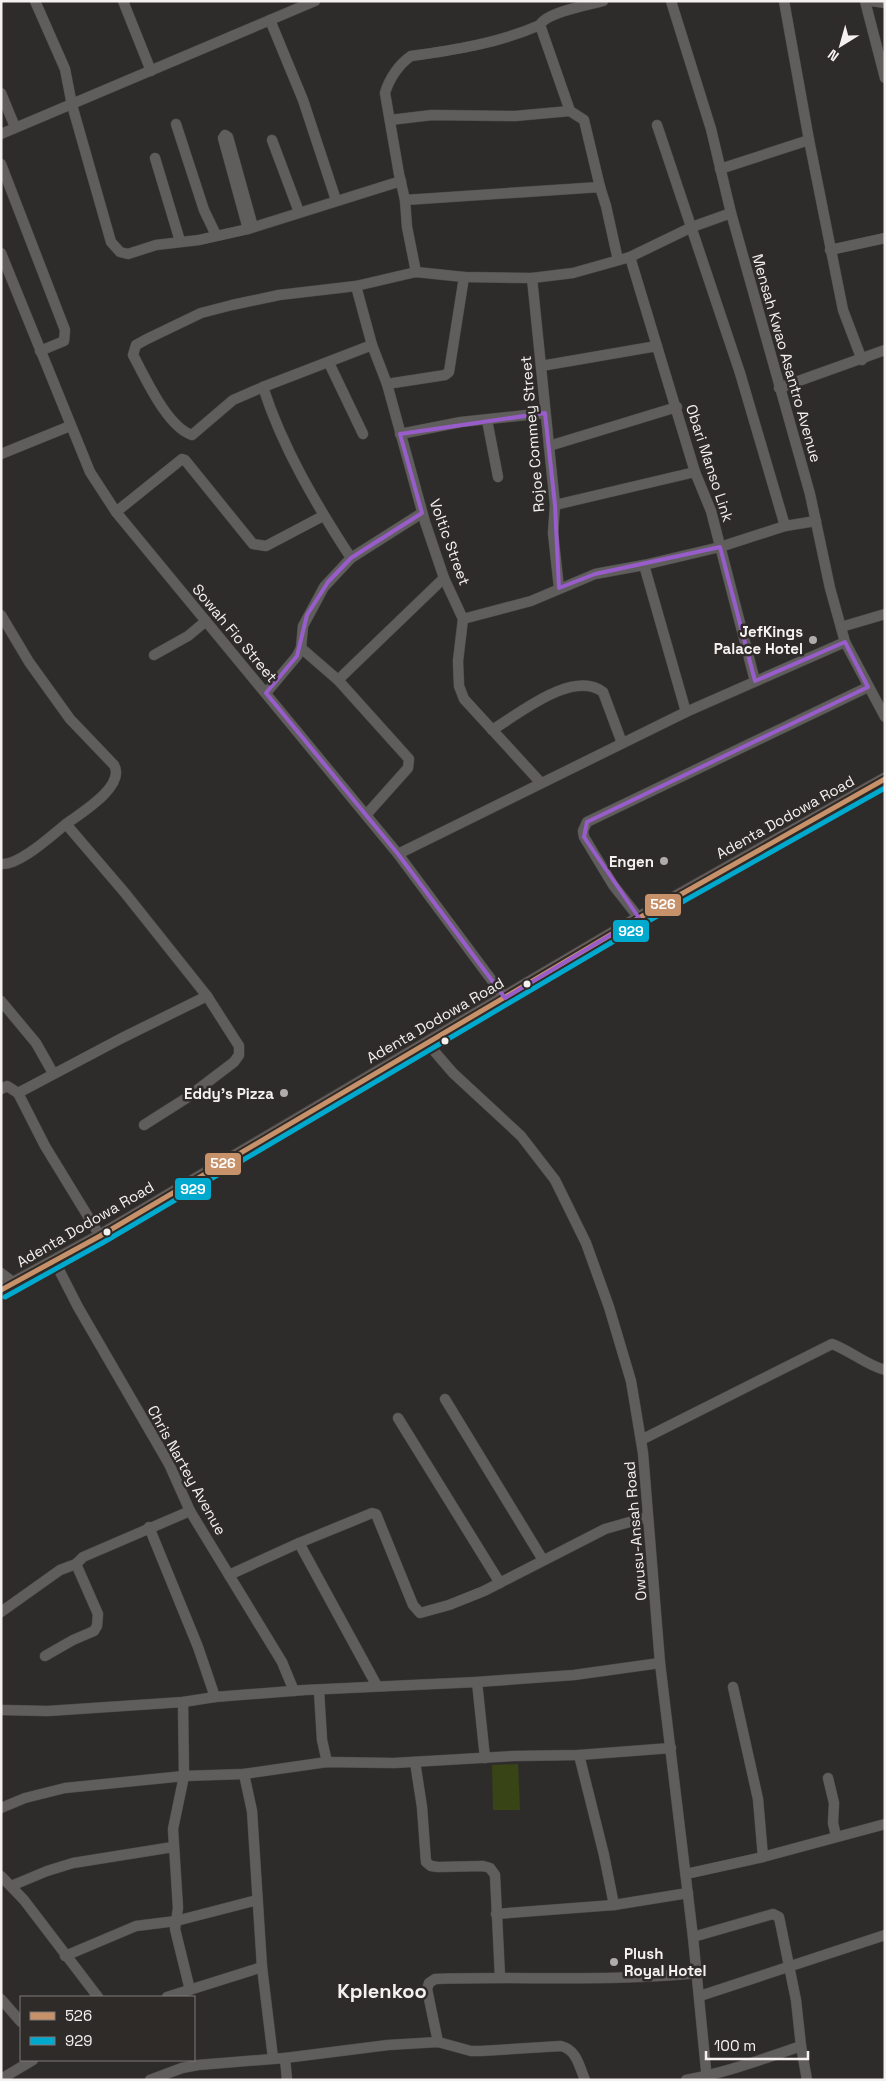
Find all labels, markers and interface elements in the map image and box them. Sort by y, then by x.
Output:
north arrow [816,20,866,70]
text: N [824,45,842,65]
street label: Mensah Kwao Asantro Avenue [748,252,826,464]
street label: Rojoe Commey Street [516,355,548,513]
street label: Obari Manso Link [682,402,738,524]
street label: Voltic Street [426,496,475,588]
street label: Sowah Fio Street [188,580,282,686]
place label: JefKings Palace Hotel [714,622,803,658]
marker: JefKings Palace Hotel [807,634,819,646]
street label: Adenta Dodowa Road [712,771,858,863]
place label: Engen [609,852,654,871]
marker: Engen [658,855,670,867]
line badge: 526 [644,893,682,917]
text: 526 [650,895,676,913]
line badge: 929 [612,919,650,943]
text: 929 [618,922,644,940]
street label: Adenta Dodowa Road [363,973,507,1067]
unlabelled marker [522,979,532,989]
unlabelled marker [440,1036,450,1046]
place label: Eddy's Pizza [184,1084,274,1103]
marker: Eddy's Pizza [278,1087,290,1099]
line badge: 526 [204,1152,242,1176]
text: 526 [210,1154,236,1172]
street label: Adenta Dodowa Road [13,1177,157,1271]
line badge: 929 [174,1177,212,1201]
text: 929 [180,1180,206,1198]
unlabelled marker [102,1227,112,1237]
street label: Chris Nartey Avenue [143,1402,231,1538]
street label: Owusu-Ansah Road [619,1460,651,1602]
place label: Plush Royal Hotel [624,1944,706,1980]
marker: Plush Royal Hotel [608,1956,620,1968]
district label: Kplenkoo [337,1978,427,2004]
legend [20,1996,195,2061]
text: 526 [65,2006,92,2025]
scale bar [706,2028,808,2060]
text: 929 [65,2031,92,2050]
text: 100 m [714,2036,756,2055]

